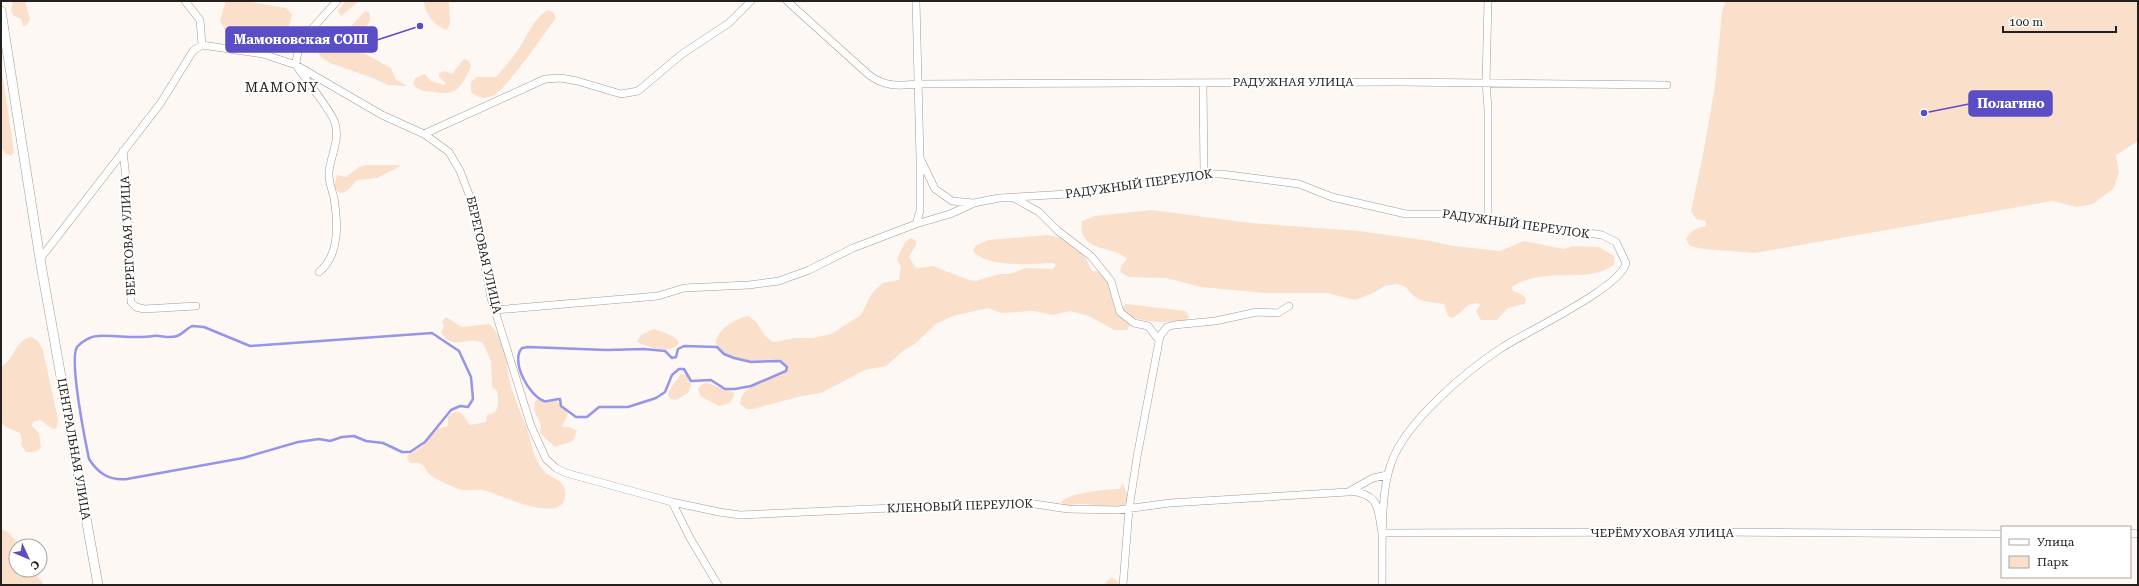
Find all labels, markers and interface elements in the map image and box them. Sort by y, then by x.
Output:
scale bar [2003,8,2116,34]
text: 100 m [2009,15,2043,29]
callout: Мамоновская СОШ [226,27,377,52]
text: Мамоновская СОШ [234,32,368,47]
street label: РАДУЖНАЯ УЛИЦА [1232,75,1354,89]
district label: MAMONY [245,79,319,95]
callout: Полагино [1969,91,2052,116]
text: Полагино [1977,96,2045,111]
street label: РАДУЖНЫЙ ПЕРЕУЛОК [1064,167,1214,201]
street label: БЕРЕГОВАЯ УЛИЦА [118,175,138,296]
street label: БЕРЕГОВАЯ УЛИЦА [464,195,504,316]
street label: РАДУЖНЫЙ ПЕРЕУЛОК [1441,207,1591,241]
street label: ЦЕНТРАЛЬНАЯ УЛИЦА [55,377,93,522]
street label: КЛЕНОВЫЙ ПЕРЕУЛОК [887,496,1034,516]
street label: ЧЕРЁМУХОВАЯ УЛИЦА [1590,526,1734,540]
legend [2001,526,2131,578]
text: Улица [2037,535,2075,549]
north arrow [8,538,48,578]
text: Парк [2037,555,2069,569]
text: С [27,557,42,572]

